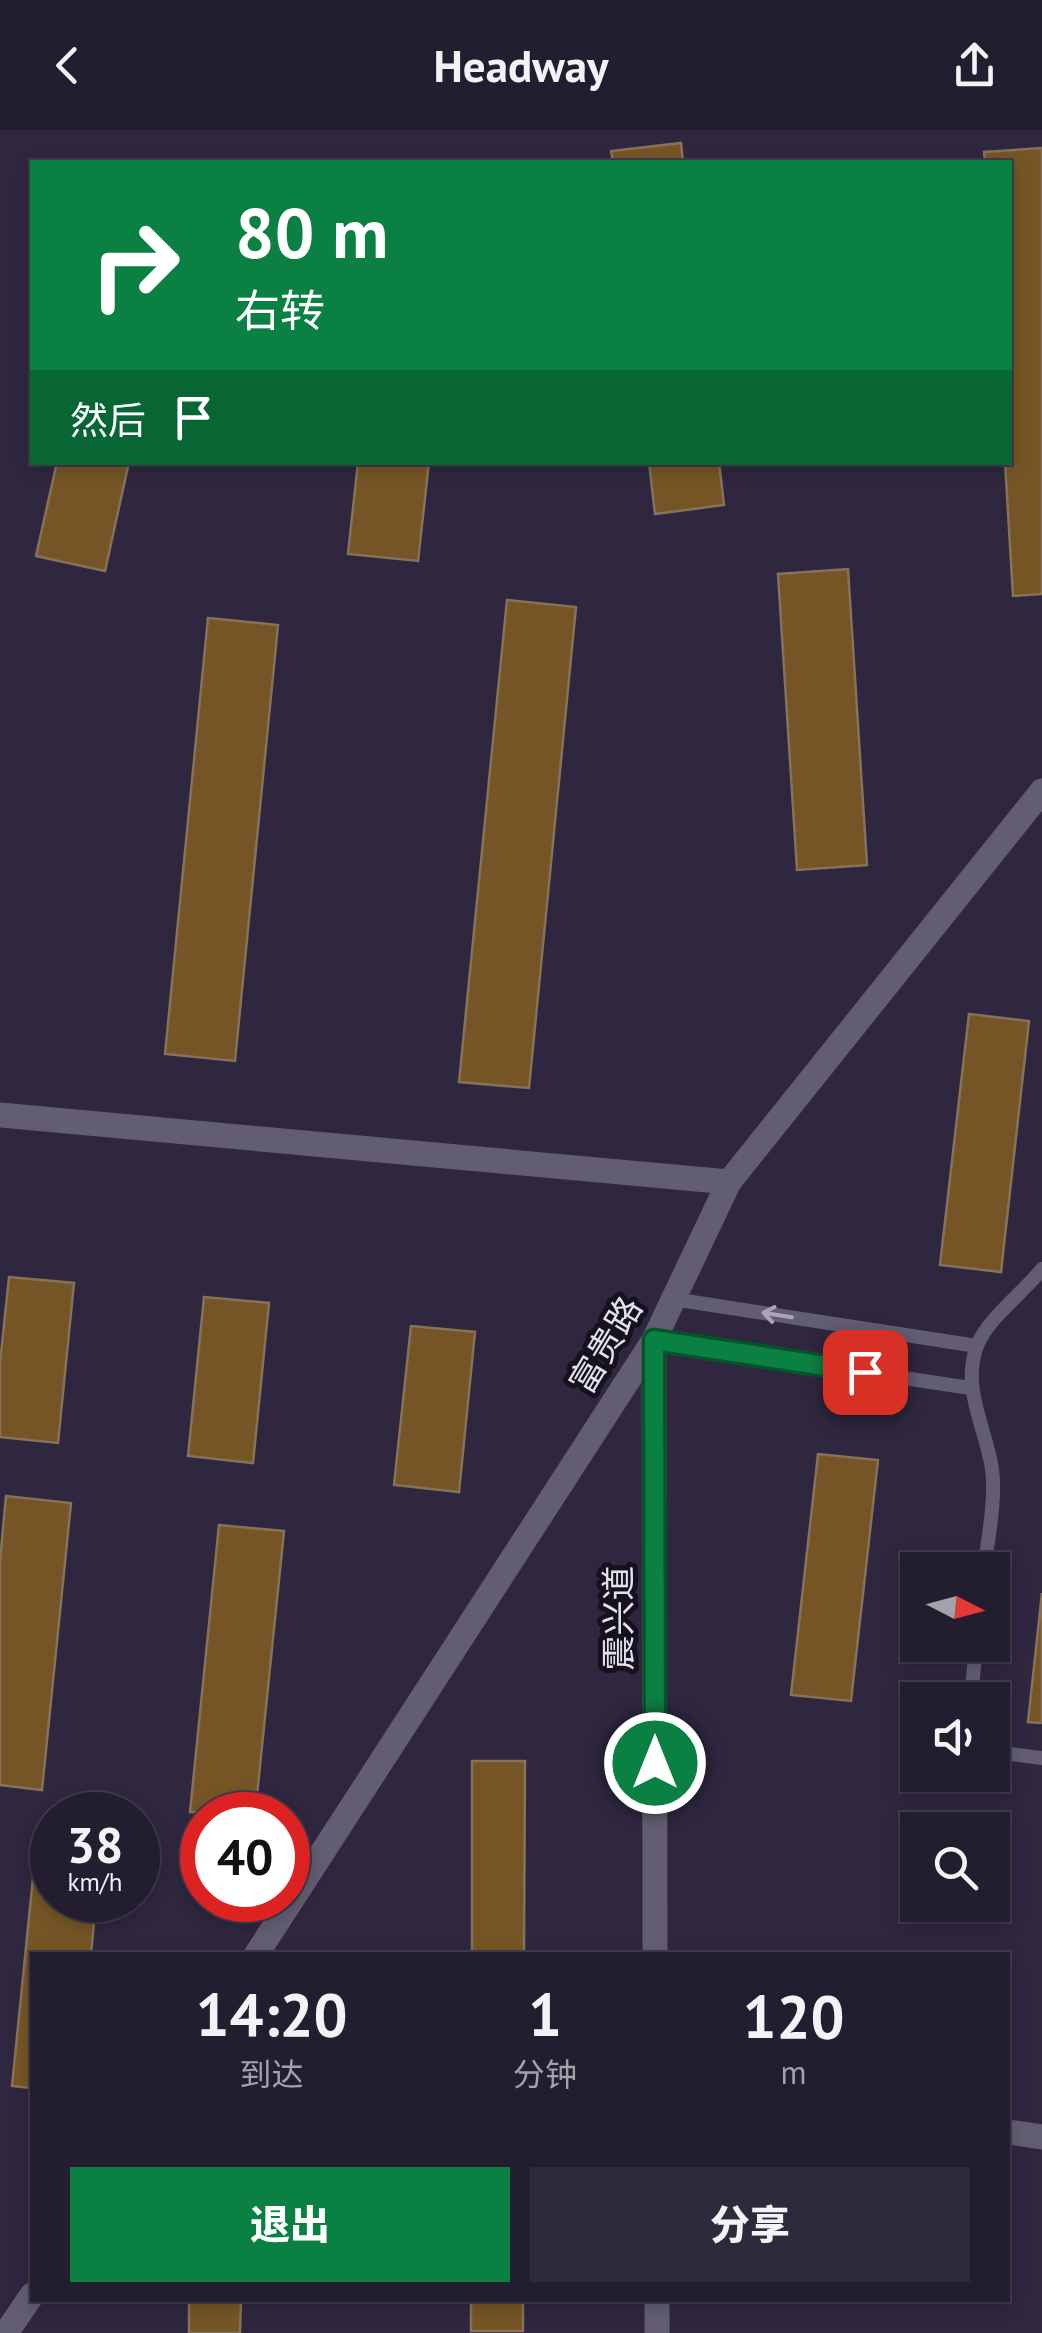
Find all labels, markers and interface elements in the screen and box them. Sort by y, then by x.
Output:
text: Headway [433,36,609,94]
icon: back [40,38,95,93]
icon: share [947,38,1002,93]
text: 80 m [235,187,388,277]
icon: right [70,200,200,330]
text: 右转 [235,281,325,339]
icon: arrive [166,390,221,445]
text: 然后 [70,395,146,444]
street label: 富贵路 [558,1288,652,1401]
one-way arrow [761,1305,793,1324]
pin [823,1330,908,1415]
icon: arrive [838,1345,893,1400]
north arrow [900,1552,1010,1662]
map controls [900,1552,1010,1922]
street label: 震兴道 [595,1565,641,1671]
button: sound [900,1682,1010,1792]
position arrow [603,1711,707,1815]
speed limit sign: 40 [180,1792,310,1922]
text: 38 [67,1812,123,1877]
button: search [900,1812,1010,1922]
text: km/h [68,1866,122,1898]
text: 14:20 [195,1975,348,2053]
text: 1 [528,1975,562,2053]
text: 120 [743,1977,845,2055]
text: m [781,2051,807,2093]
text: 到达 [240,2053,304,2095]
text: 分钟 [513,2053,577,2095]
button: 退出 [70,2167,510,2282]
button: 分享 [530,2167,970,2282]

